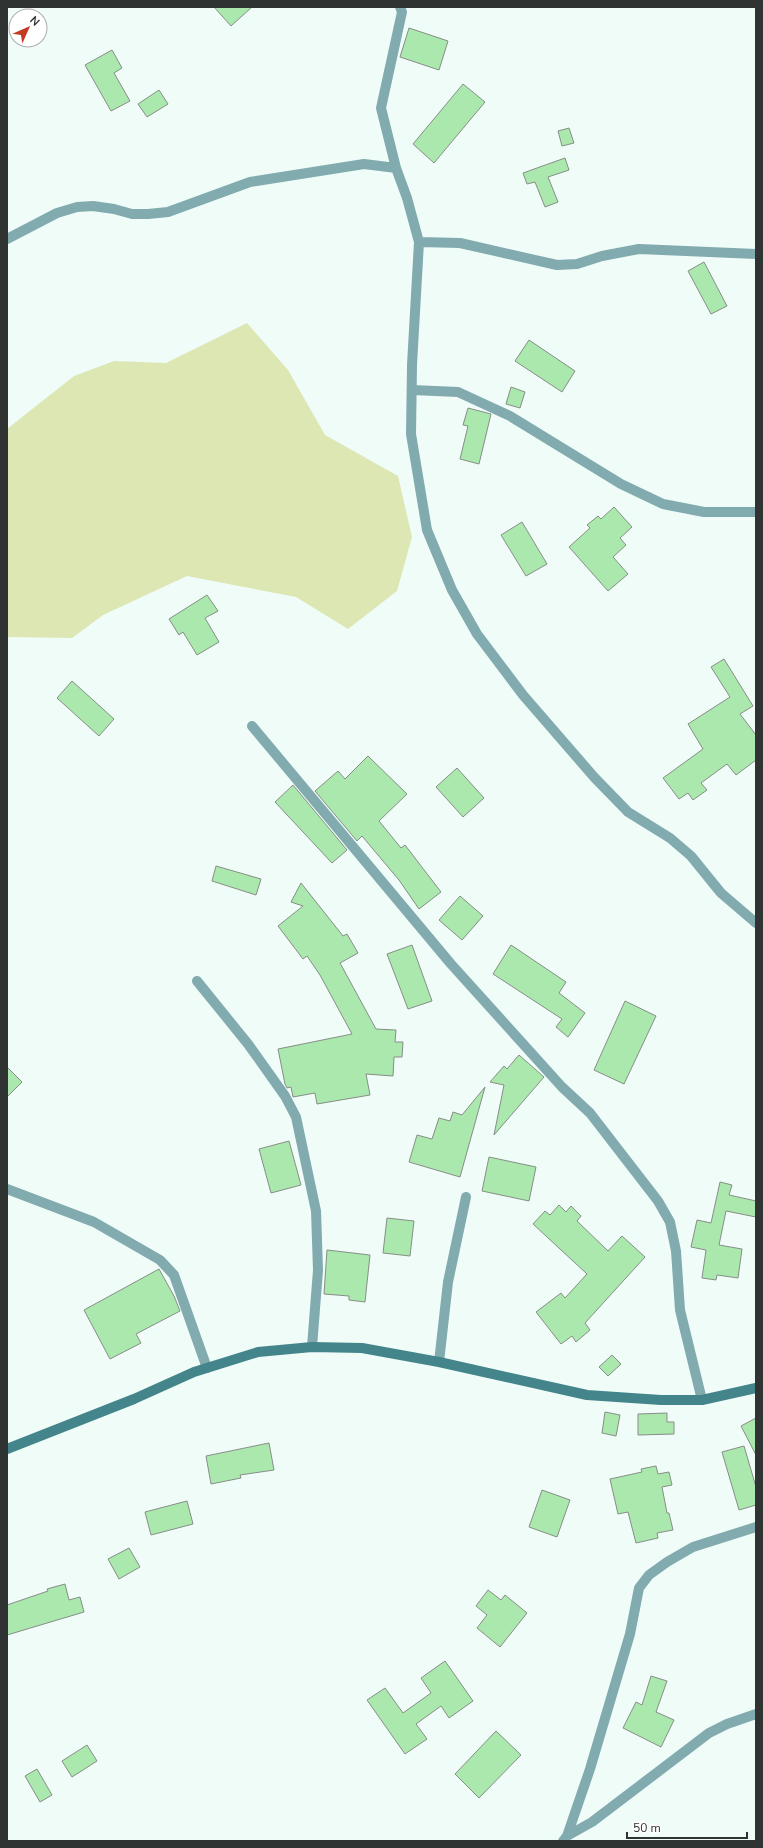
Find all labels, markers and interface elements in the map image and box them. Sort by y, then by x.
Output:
north arrow [8,8,48,48]
text: N [27,13,43,29]
scale bar [627,1814,747,1840]
text: 50 m [633,1820,661,1836]

